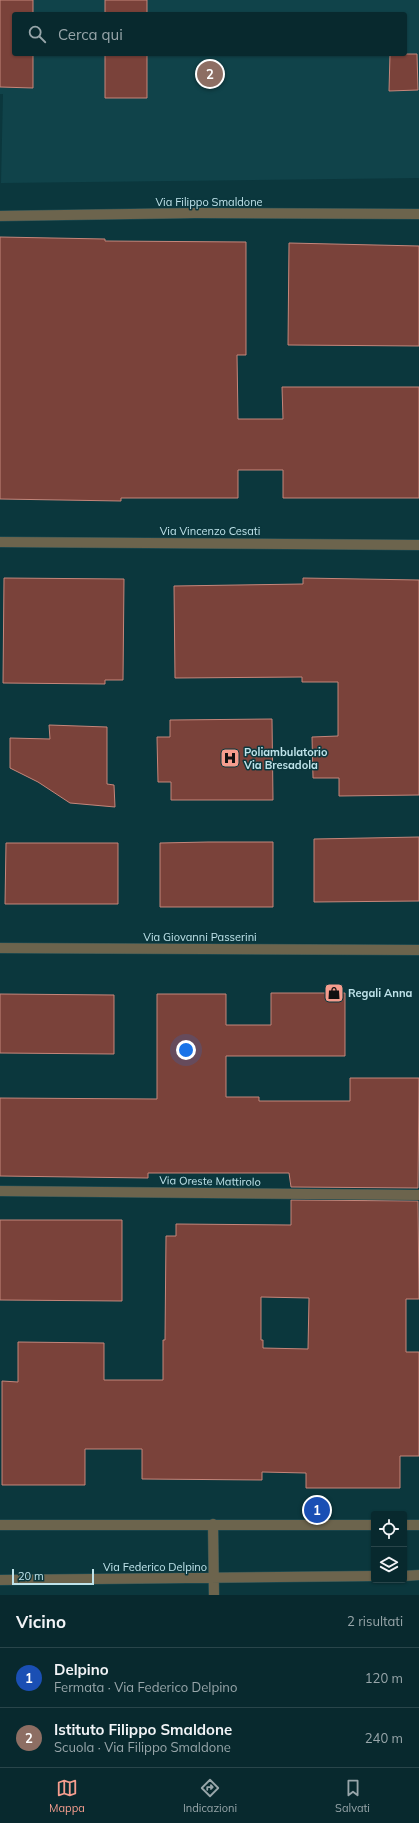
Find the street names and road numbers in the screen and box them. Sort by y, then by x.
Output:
street label: Via Filippo Smaldone [155,195,263,209]
street label: Via Vincenzo Cesati [160,524,260,538]
street label: Via Giovanni Passerini [143,930,257,944]
street label: Via Oreste Mattirolo [159,1173,261,1189]
street label: Via Federico Delpino [103,1560,207,1574]

